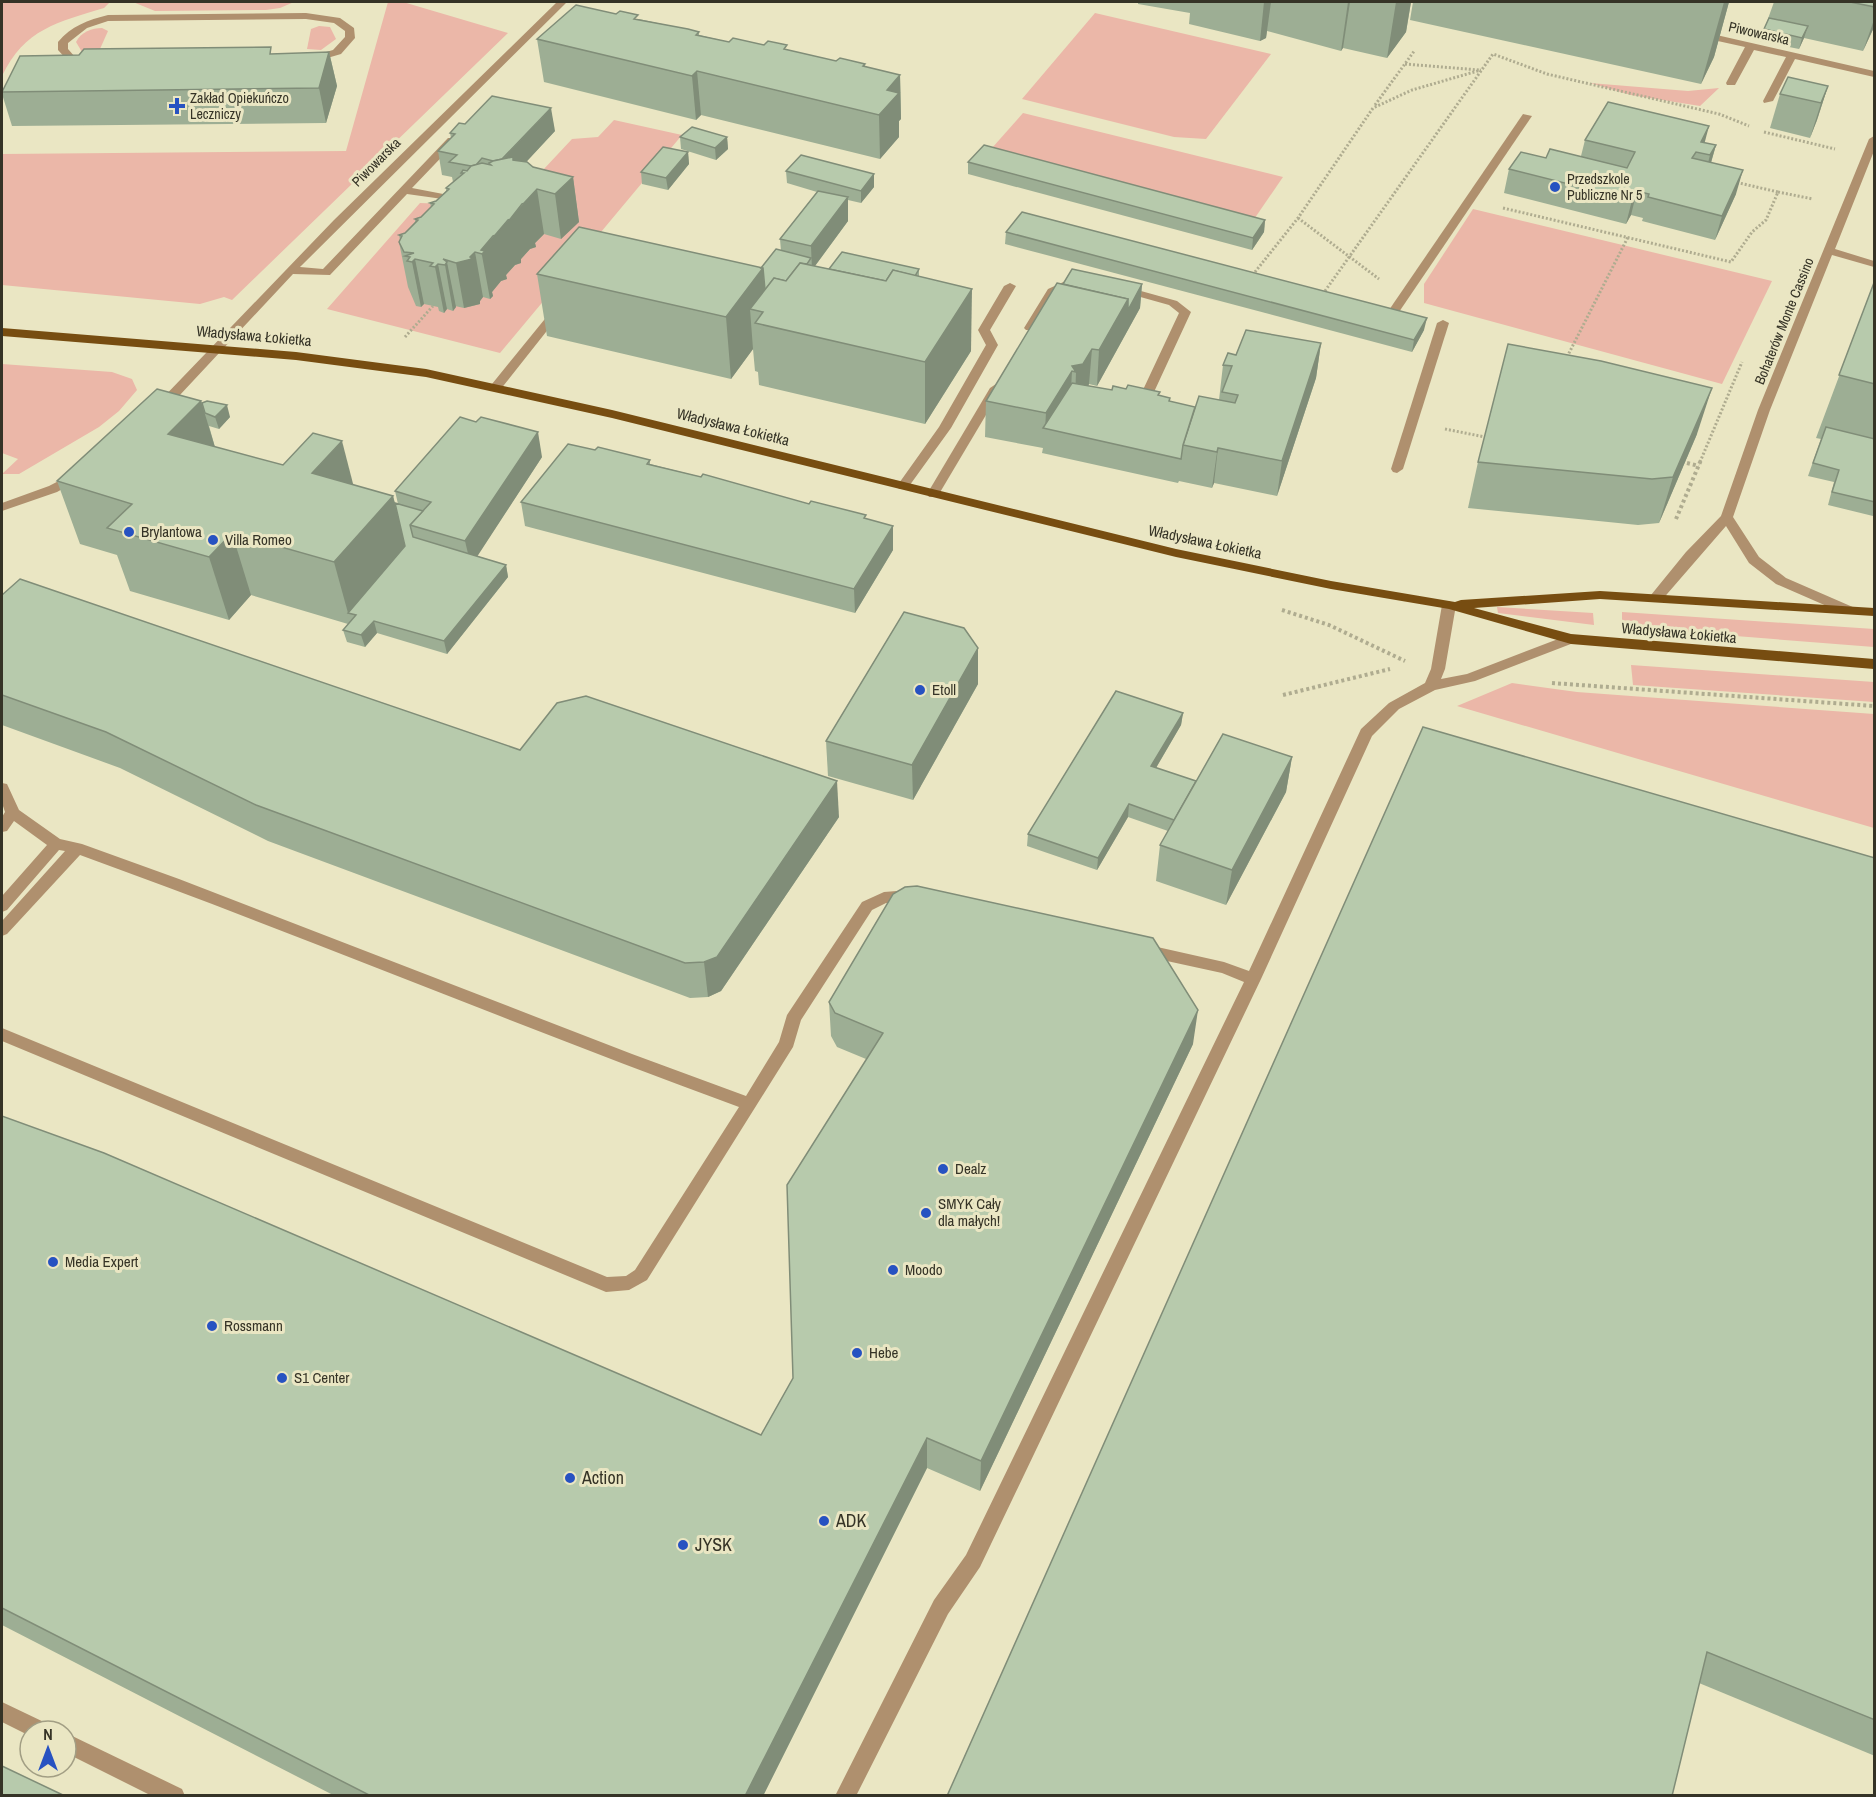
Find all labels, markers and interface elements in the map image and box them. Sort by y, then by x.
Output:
street label: Piwowarska [1727,17,1792,49]
place label: Zakład Opiekuńczo Leczniczy [190,89,289,123]
marker: Zakład Opiekuńczo Leczniczy [168,97,186,115]
street label: Piwowarska [348,133,405,190]
place label: Przedszkole Publiczne Nr 5 [1567,170,1642,204]
marker: Przedszkole Publiczne Nr 5 [1548,180,1562,194]
street label: Bohaterów Monte Cassino [1750,255,1818,387]
street label: Władysława Łokietka [196,320,313,351]
street label: Władysława Łokietka [675,402,792,451]
street label: Władysława Łokietka [1146,519,1264,564]
place label: Brylantowa [141,521,202,542]
marker: Brylantowa [122,525,136,539]
place label: Villa Romeo [225,529,292,550]
marker: Villa Romeo [206,533,220,547]
street label: Władysława Łokietka [1621,617,1738,648]
place label: Etoll [932,679,956,700]
marker: Etoll [913,683,927,697]
place label: Dealz [955,1158,986,1179]
marker: Dealz [936,1162,950,1176]
place label: SMYK Cały dla małych! [938,1193,1002,1231]
marker: SMYK Cały dla małych! [919,1206,933,1220]
place label: Media Expert [65,1251,139,1272]
marker: Media Expert [46,1255,60,1269]
place label: Moodo [905,1259,943,1280]
marker: Moodo [886,1263,900,1277]
place label: Rossmann [224,1315,283,1336]
marker: Rossmann [205,1319,219,1333]
place label: Hebe [869,1342,899,1363]
marker: Hebe [850,1346,864,1360]
place label: S1 Center [294,1367,349,1388]
marker: S1 Center [275,1371,289,1385]
place label: Action [581,1465,624,1490]
marker: Action [563,1471,577,1485]
place label: ADK [835,1508,867,1533]
marker: ADK [817,1514,831,1528]
place label: JYSK [695,1532,732,1557]
marker: JYSK [676,1538,690,1552]
north arrow [18,1719,78,1779]
text: N [43,1723,53,1745]

